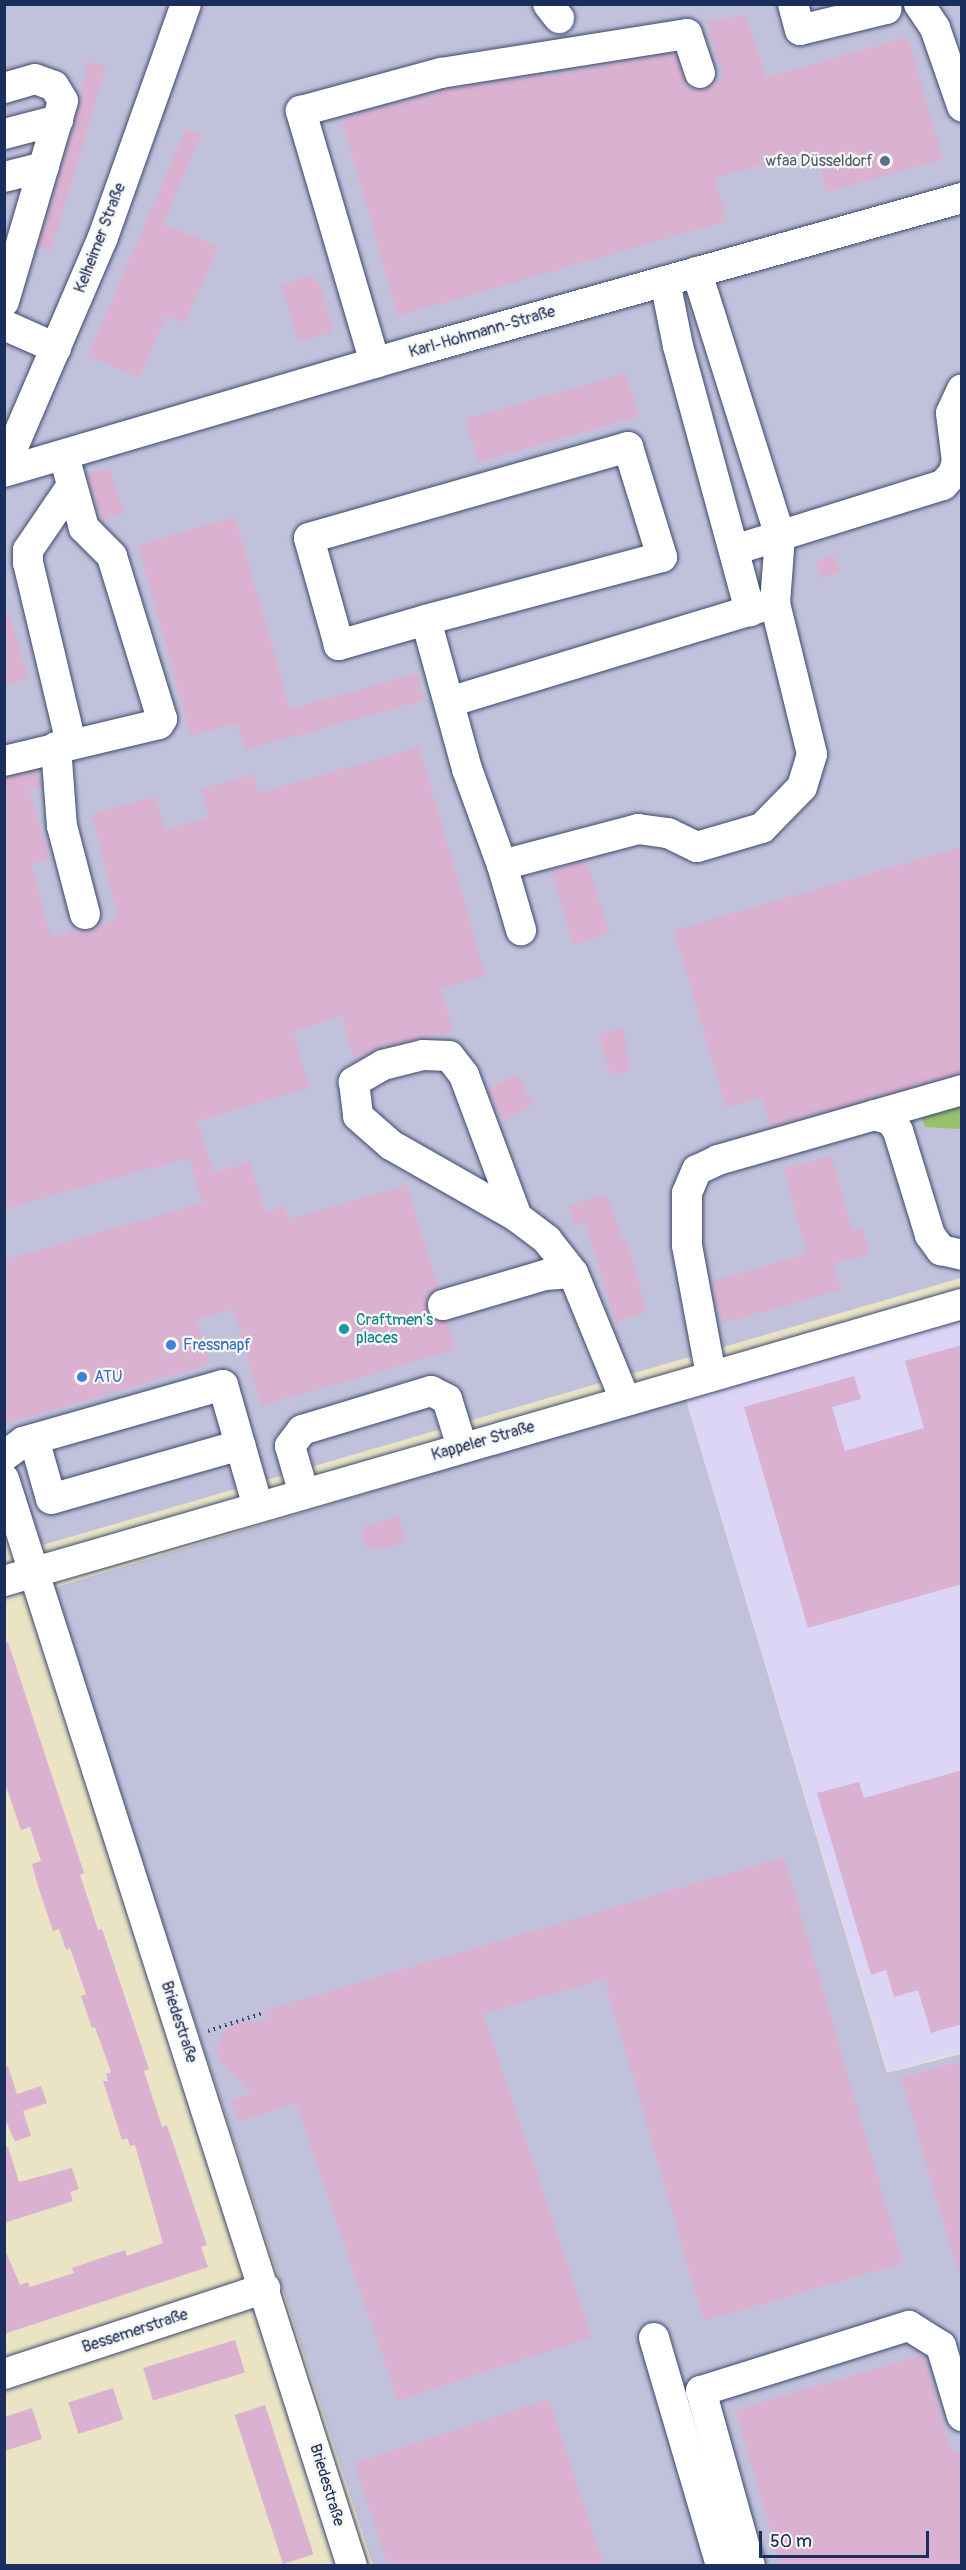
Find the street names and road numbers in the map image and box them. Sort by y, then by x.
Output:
street label: Kelheimer Straße [70,180,130,296]
street label: Karl-Hohmann-Straße [407,302,557,362]
street label: Kappeler Straße [429,1417,537,1465]
street label: Briedestraße [157,1979,201,2065]
street label: Bessemerstraße [80,2305,190,2357]
street label: Briedestraße [305,2442,349,2528]

